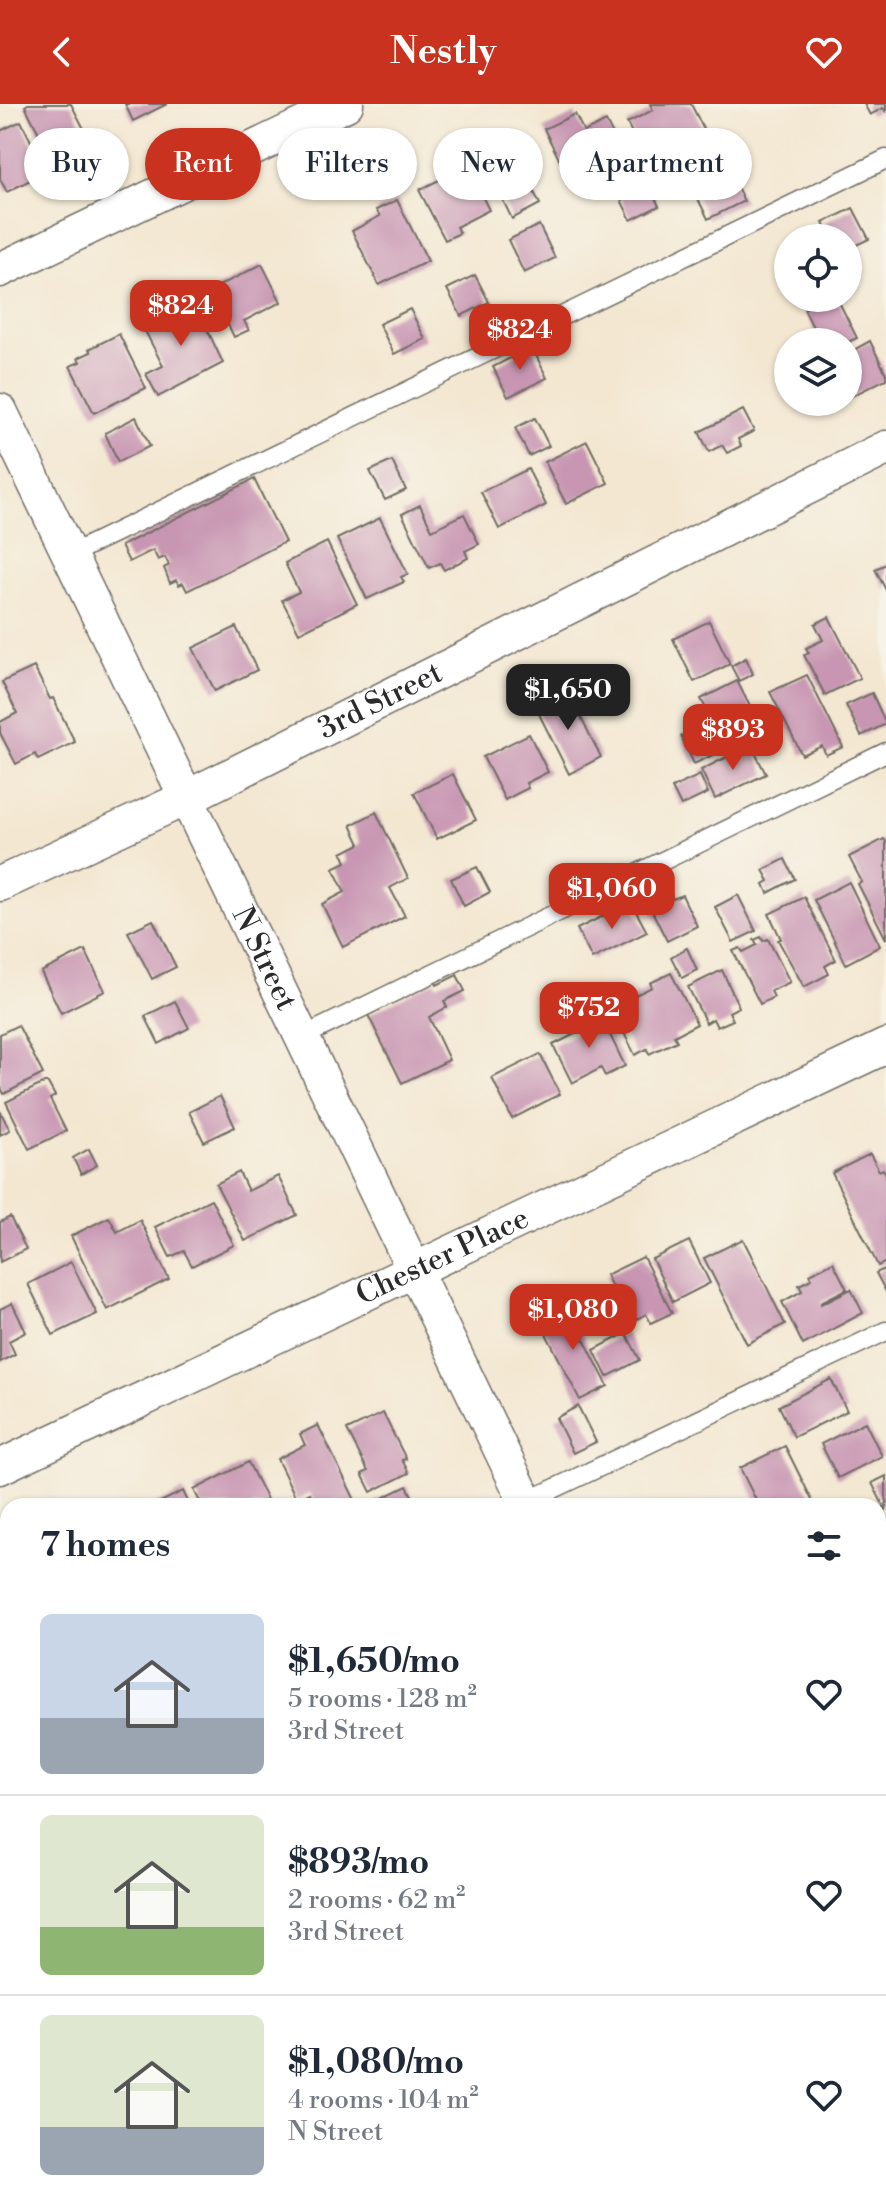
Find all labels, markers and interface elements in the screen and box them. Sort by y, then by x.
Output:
icon: back [40,30,84,74]
text: Nestly [390,30,496,75]
icon: heart [802,30,846,74]
chip: Buy [24,128,129,200]
chip: Rent [145,128,261,200]
chip: Filters [277,128,417,200]
chip: New [433,128,543,200]
chip: Apartment [559,128,752,200]
map controls [774,224,862,416]
button: locate [774,224,862,312]
pin: $824 [134,280,228,348]
text: $824 [148,290,214,322]
pin: $824 [473,304,567,372]
text: $824 [487,314,553,346]
button: layers [774,328,862,416]
street label: 3rd Street [312,654,449,748]
pin: $1,650 [503,664,633,732]
text: $1,650 [524,674,612,706]
pin: $893 [686,704,780,772]
text: $893 [701,714,765,746]
pin: $1,060 [547,863,677,931]
text: $1,060 [567,873,657,905]
street label: N Street [223,901,305,1017]
pin: $752 [542,982,636,1050]
text: $752 [558,992,620,1024]
street label: Chester Place [350,1199,535,1314]
pin: $1,080 [508,1284,638,1352]
text: $1,080 [528,1294,618,1326]
icon: filters [802,1524,846,1568]
text: 7 homes [40,1525,170,1567]
text: $1,650/mo [288,1641,460,1683]
icon: home [104,1646,200,1742]
icon: heart [802,1672,846,1716]
text: 5 rooms · 128 m² [288,1683,477,1715]
text: 3rd Street [288,1715,404,1747]
text: $893/mo [288,1842,429,1884]
icon: home [104,1847,200,1943]
icon: heart [802,1873,846,1917]
text: 2 rooms · 62 m² [288,1884,465,1916]
text: 3rd Street [288,1916,404,1948]
text: $1,080/mo [288,2042,464,2084]
icon: home [104,2047,200,2143]
icon: heart [802,2073,846,2117]
text: 4 rooms · 104 m² [288,2084,478,2116]
text: N Street [288,2116,383,2148]

